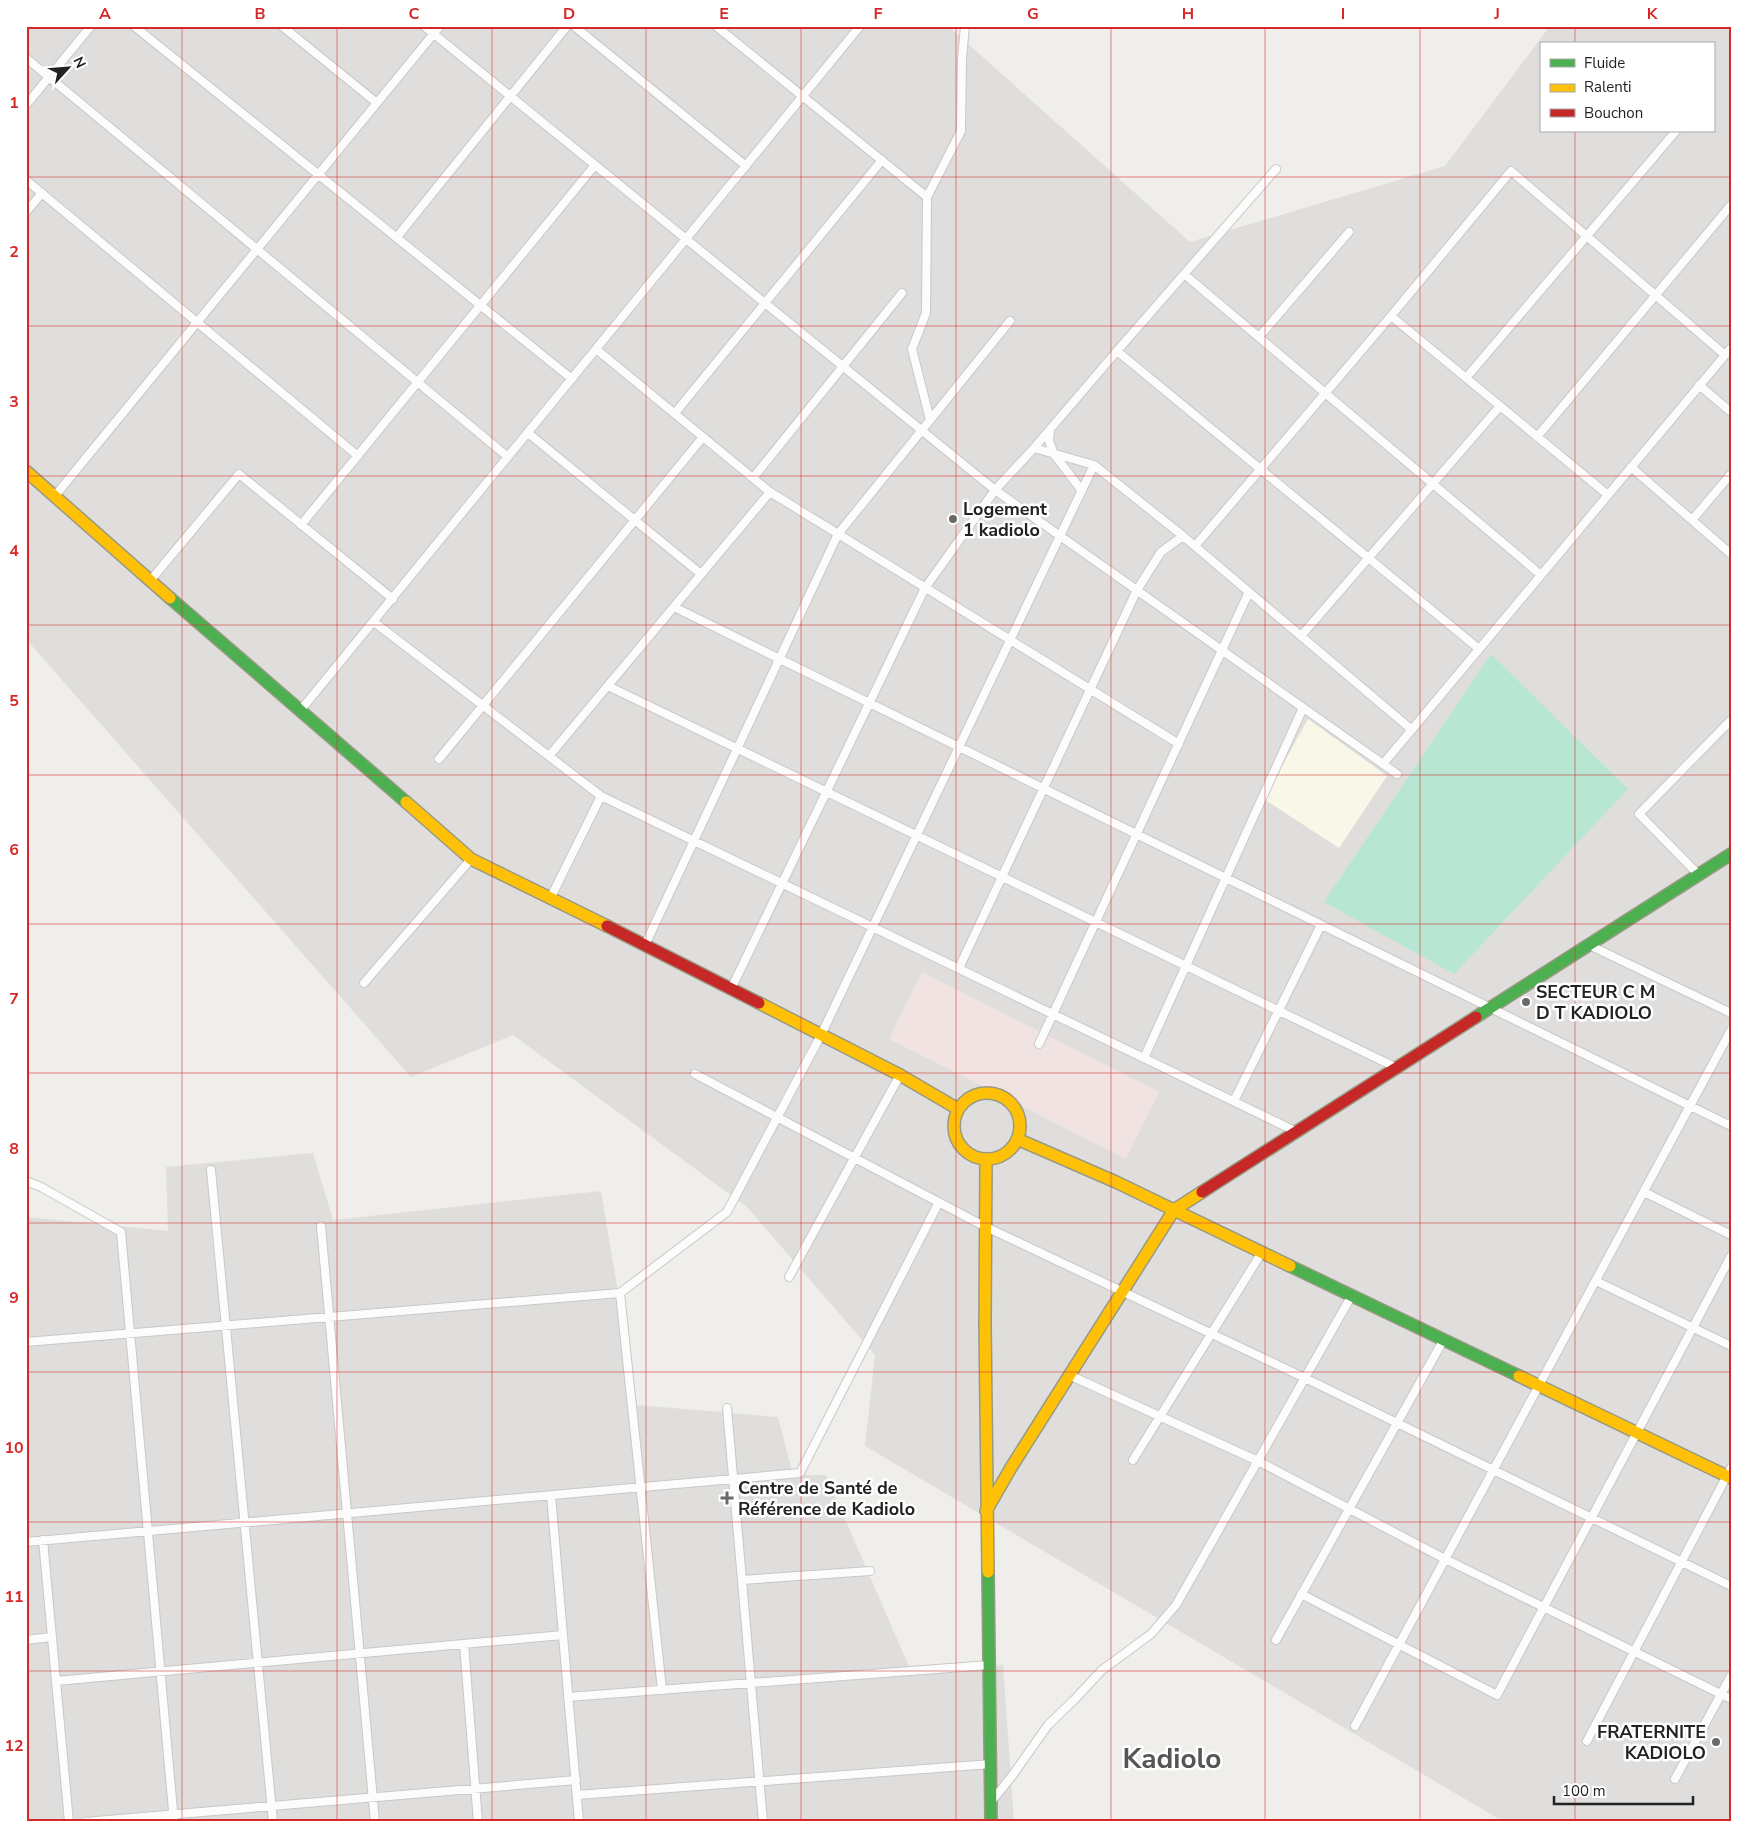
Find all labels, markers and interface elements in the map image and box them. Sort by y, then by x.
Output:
text: A [99,3,111,25]
text: B [254,3,266,25]
text: C [409,3,420,25]
text: D [563,3,575,25]
text: E [719,3,729,25]
text: F [874,3,883,25]
text: G [1027,3,1039,25]
text: H [1182,3,1194,25]
text: I [1341,3,1345,25]
text: J [1493,3,1500,25]
text: K [1647,3,1659,25]
north arrow [42,42,92,92]
legend [1540,42,1714,132]
text: Fluide [1584,53,1625,73]
text: N [68,54,90,71]
text: Ralenti [1584,77,1632,97]
text: 1 [9,92,19,114]
text: Bouchon [1584,103,1643,123]
text: 2 [9,241,19,263]
text: 3 [9,391,19,413]
place label: Logement 1 kadiolo [963,497,1047,542]
marker: Logement 1 kadiolo [947,513,959,525]
text: 4 [9,540,19,562]
text: 5 [9,690,19,712]
text: 6 [9,839,19,861]
place label: SECTEUR C M D T KADIOLO [1536,980,1655,1025]
text: 7 [9,988,19,1010]
marker: SECTEUR C M D T KADIOLO [1520,996,1532,1008]
text: 8 [9,1138,19,1160]
text: 9 [9,1287,19,1309]
text: 10 [4,1437,24,1459]
place label: Centre de Santé de Référence de Kadiolo [738,1476,915,1521]
marker: Centre de Santé de Référence de Kadiolo [720,1491,734,1505]
text: 11 [4,1586,24,1608]
place label: FRATERNITE KADIOLO [1597,1720,1706,1765]
text: 12 [4,1735,24,1757]
marker: FRATERNITE KADIOLO [1710,1736,1722,1748]
district label: Kadiolo [1123,1740,1221,1778]
scale bar [1554,1773,1693,1805]
text: 100 m [1562,1781,1606,1801]

